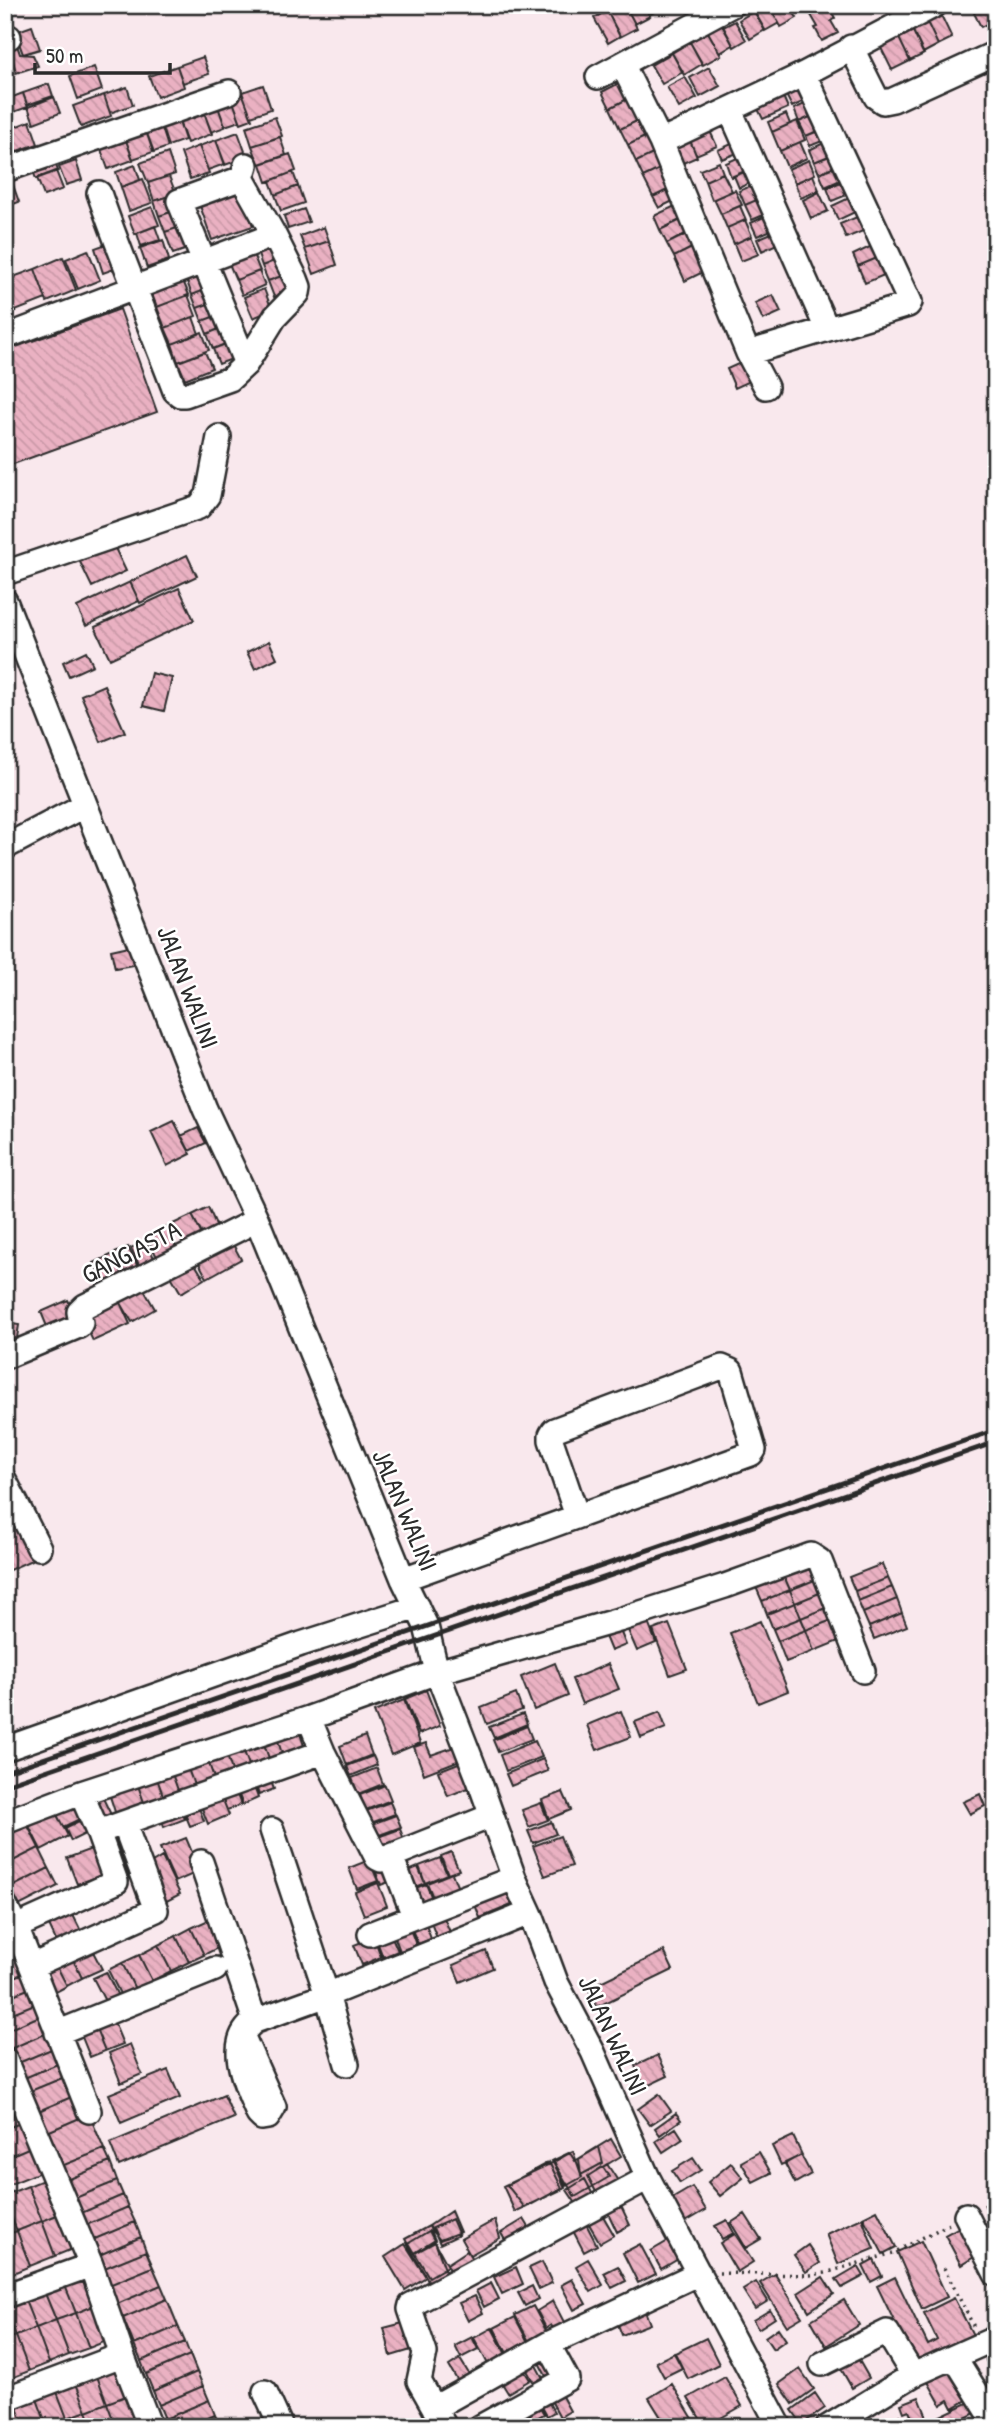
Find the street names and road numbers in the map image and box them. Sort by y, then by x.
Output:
street label: JALAN WALINI [149,920,228,1053]
street label: GANG ASTA [75,1212,187,1291]
street label: JALAN WALINI [364,1444,447,1576]
street label: JALAN WALINI [570,1969,657,2101]

